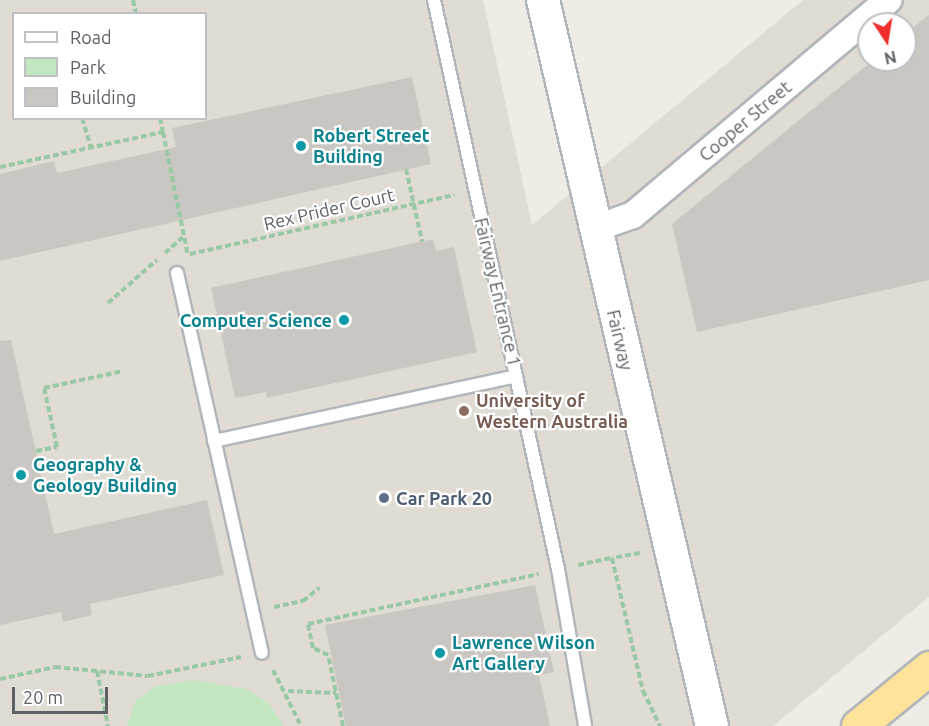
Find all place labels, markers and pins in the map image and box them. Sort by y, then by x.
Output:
place label: Robert Street Building [313,125,430,168]
marker: Robert Street Building [294,139,308,153]
place label: Computer Science [180,309,332,331]
marker: Computer Science [337,313,351,327]
place label: University of Western Australia [476,390,628,432]
marker: University of Western Australia [457,404,471,418]
place label: Geography & Geology Building [33,454,177,496]
marker: Geography & Geology Building [14,468,28,482]
place label: Car Park 20 [396,487,492,509]
marker: Car Park 20 [377,491,391,505]
place label: Lawrence Wilson Art Gallery [452,632,595,674]
marker: Lawrence Wilson Art Gallery [433,646,447,660]

